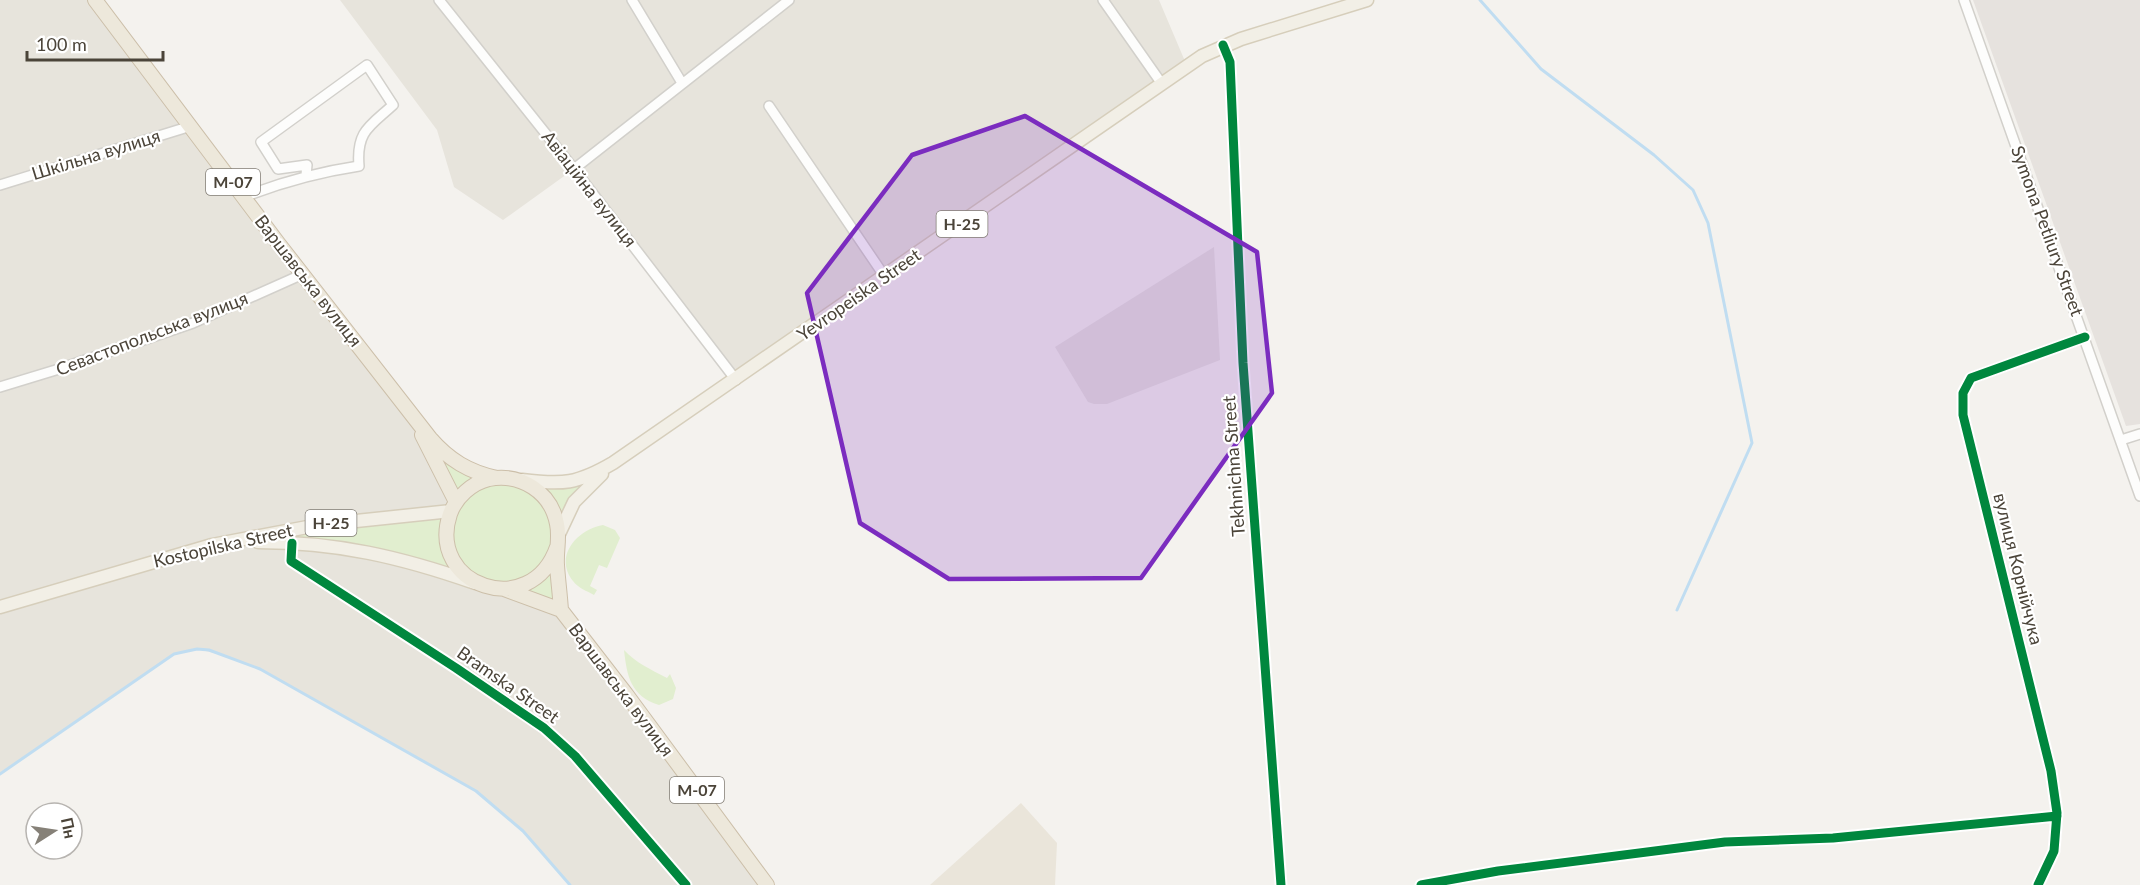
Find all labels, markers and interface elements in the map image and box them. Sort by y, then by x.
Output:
scale bar [27,24,164,62]
text: 100 m [36,33,87,55]
street label: Шкільна вулиця [29,124,163,184]
street label: Авіаційна вулиця [538,126,642,251]
street label: Symona Petliury Street [2007,143,2089,319]
road number: М-07 [206,169,260,195]
street label: Варшавська вулиця [251,210,367,351]
road number: Н-25 [936,211,988,237]
street label: Yevropeiska Street [792,243,925,345]
street label: Севастопольська вулиця [53,286,251,380]
street label: Tekhnichna Street [1217,394,1249,537]
street label: вулиця Корнійчука [1989,491,2048,647]
road number: Н-25 [306,510,356,536]
street label: Kostopilska Street [151,518,295,572]
street label: Варшавська вулиця [565,618,679,760]
street label: Bramska Street [453,641,564,728]
road number: М-07 [670,777,724,803]
north arrow [24,801,84,861]
text: Пн [58,816,81,840]

